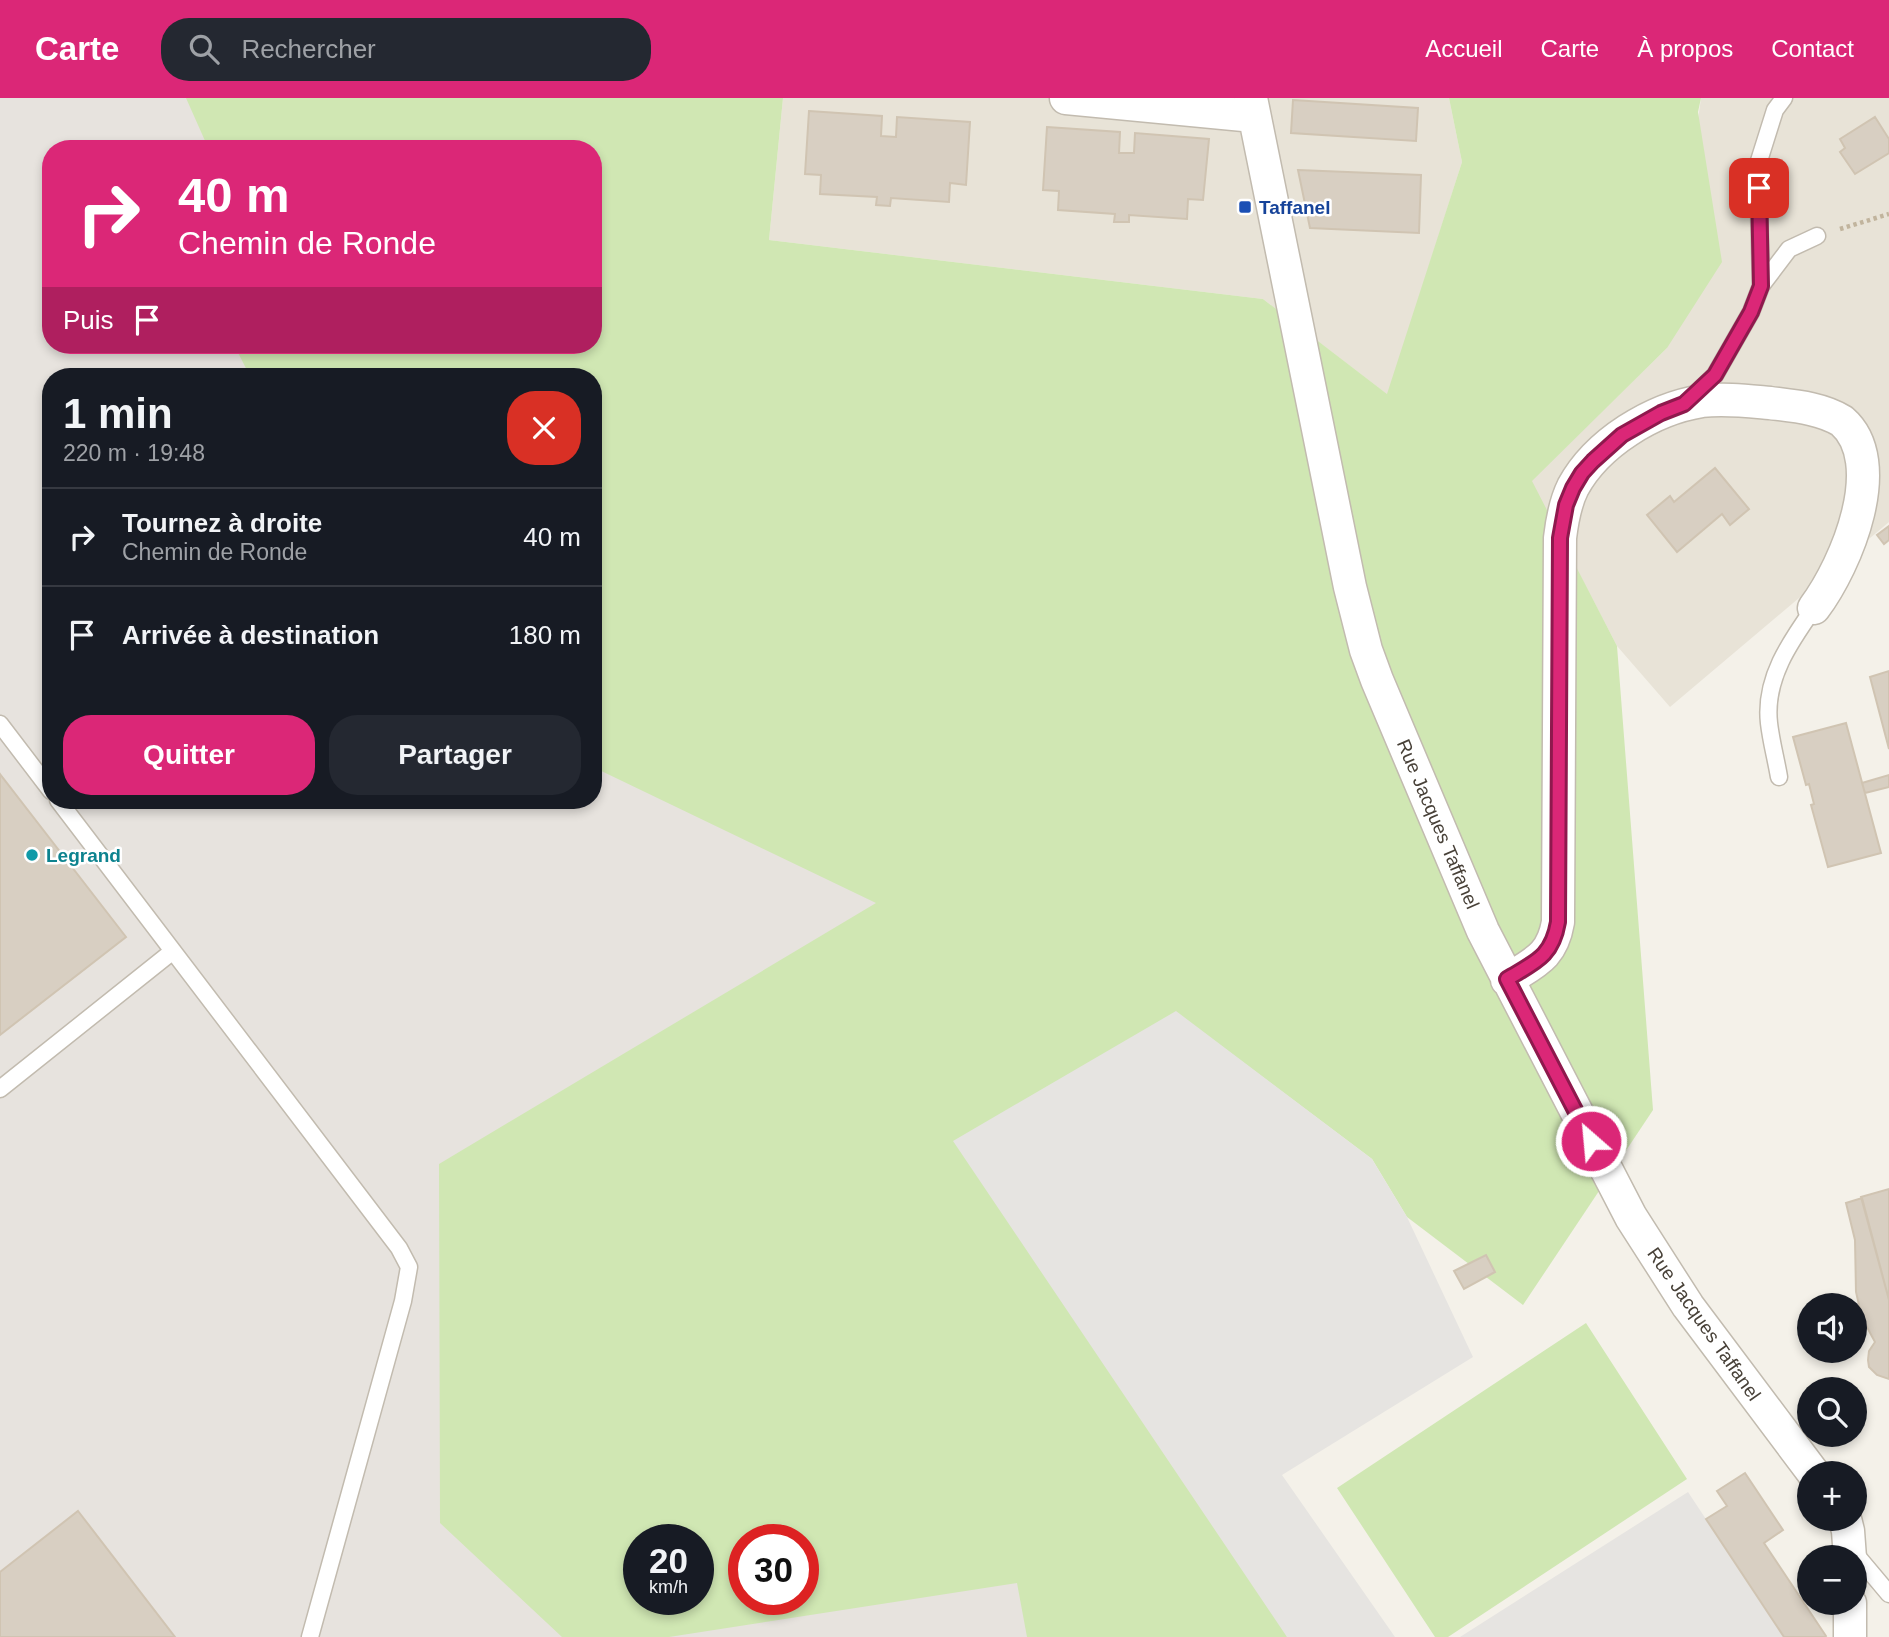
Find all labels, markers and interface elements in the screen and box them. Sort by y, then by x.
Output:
search box [161,18,651,81]
text: Carte [35,30,119,67]
icon: search [185,30,223,68]
text: Rechercher [241,34,376,64]
text: Accueil [1425,35,1503,62]
text: Carte [1541,35,1599,62]
text: À propos [1637,35,1733,62]
text: Contact [1771,35,1854,62]
pin [1729,158,1789,218]
icon: right [63,168,154,259]
text: 40 m [178,168,290,222]
icon: arrive [1740,169,1778,207]
place label: Taffanel [1259,197,1330,218]
marker: Taffanel [1237,199,1253,215]
text: Chemin de Ronde [178,225,436,261]
icon: arrive [128,301,166,339]
text: Puis [63,305,114,335]
text: 1 min [63,390,173,437]
button: close [507,391,581,465]
text: 220 m · 19:48 [63,440,205,466]
text: Tournez à droite [122,508,322,538]
icon: right [63,518,101,556]
text: 40 m [523,522,581,552]
text: Chemin de Ronde [122,539,307,565]
icon: arrive [63,616,101,654]
text: Arrivée à destination [122,620,379,650]
text: 180 m [509,620,581,650]
button: Quitter [63,715,315,795]
button: Partager [329,715,581,795]
street label: Rue Jacques Taffanel [1393,736,1483,912]
place label: Legrand [46,845,121,866]
marker: Legrand [24,847,40,863]
position arrow [1554,1104,1628,1178]
street label: Rue Jacques Taffanel [1643,1243,1765,1405]
map controls [1797,1293,1867,1615]
button: sound [1797,1293,1867,1363]
button: search [1797,1377,1867,1447]
button: + [1797,1461,1867,1531]
speed limit sign: 30 [728,1524,819,1615]
text: 20 [649,1541,688,1580]
button: − [1797,1545,1867,1615]
text: km/h [649,1577,688,1597]

